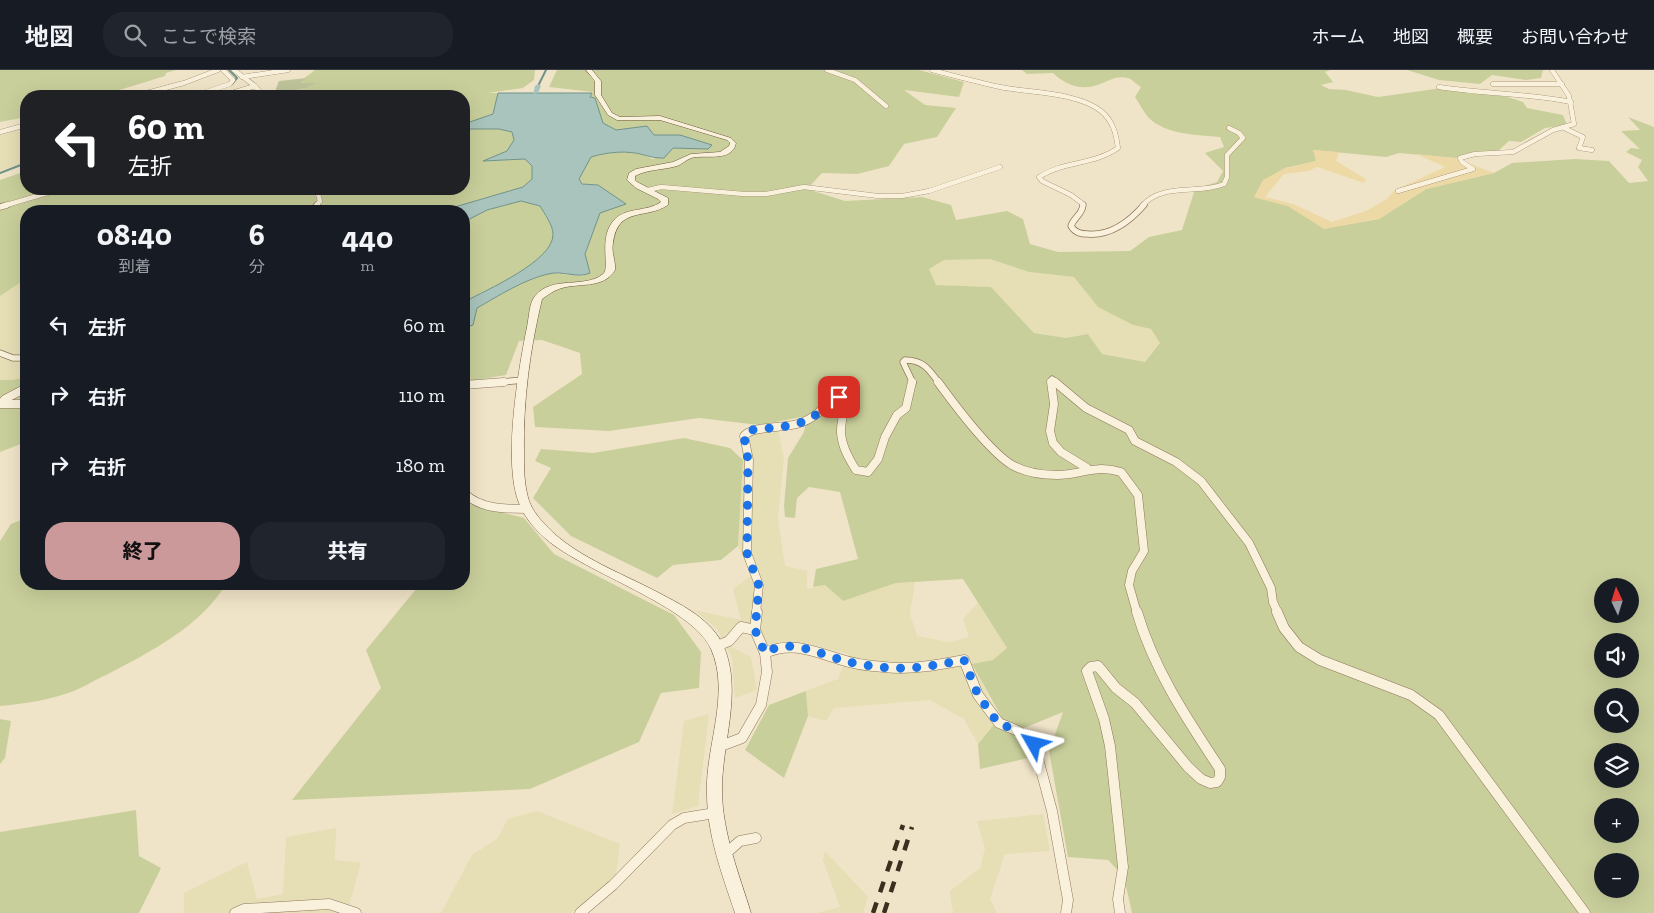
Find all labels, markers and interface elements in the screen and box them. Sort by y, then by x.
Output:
search box [103,12,453,57]
icon: search [121,21,149,49]
text: 地図 [25,22,73,51]
text: ここで検索 [161,25,256,48]
text: ホーム [1312,26,1365,48]
text: 地図 [1393,26,1429,48]
text: 概要 [1457,26,1493,48]
text: お問い合わせ [1521,26,1629,48]
text: 60 m [128,106,204,148]
icon: left [45,110,110,175]
text: 左折 [128,153,172,180]
text: 08:40 [97,217,172,253]
text: 6 [249,217,265,253]
text: 440 [342,220,393,256]
text: m [361,256,374,275]
text: 到着 [118,257,150,276]
text: 分 [249,257,265,276]
icon: left [45,311,73,339]
text: 60 m [403,314,445,337]
text: 左折 [88,316,126,339]
pin [818,376,860,418]
icon: right [45,381,73,409]
icon: arrive [825,383,853,411]
text: 110 m [399,384,445,407]
text: 右折 [88,386,126,409]
icon: right [45,451,73,479]
text: 180 m [396,454,445,477]
text: 右折 [88,456,126,479]
button: 終了 [45,522,240,580]
button: 共有 [250,522,445,580]
north arrow [1594,578,1639,622]
map controls [1594,578,1639,898]
button: sound [1594,633,1639,678]
button: search [1594,688,1639,733]
position arrow [1007,717,1059,769]
button: layers [1594,743,1639,788]
button: + [1594,798,1639,843]
button: − [1594,853,1639,898]

